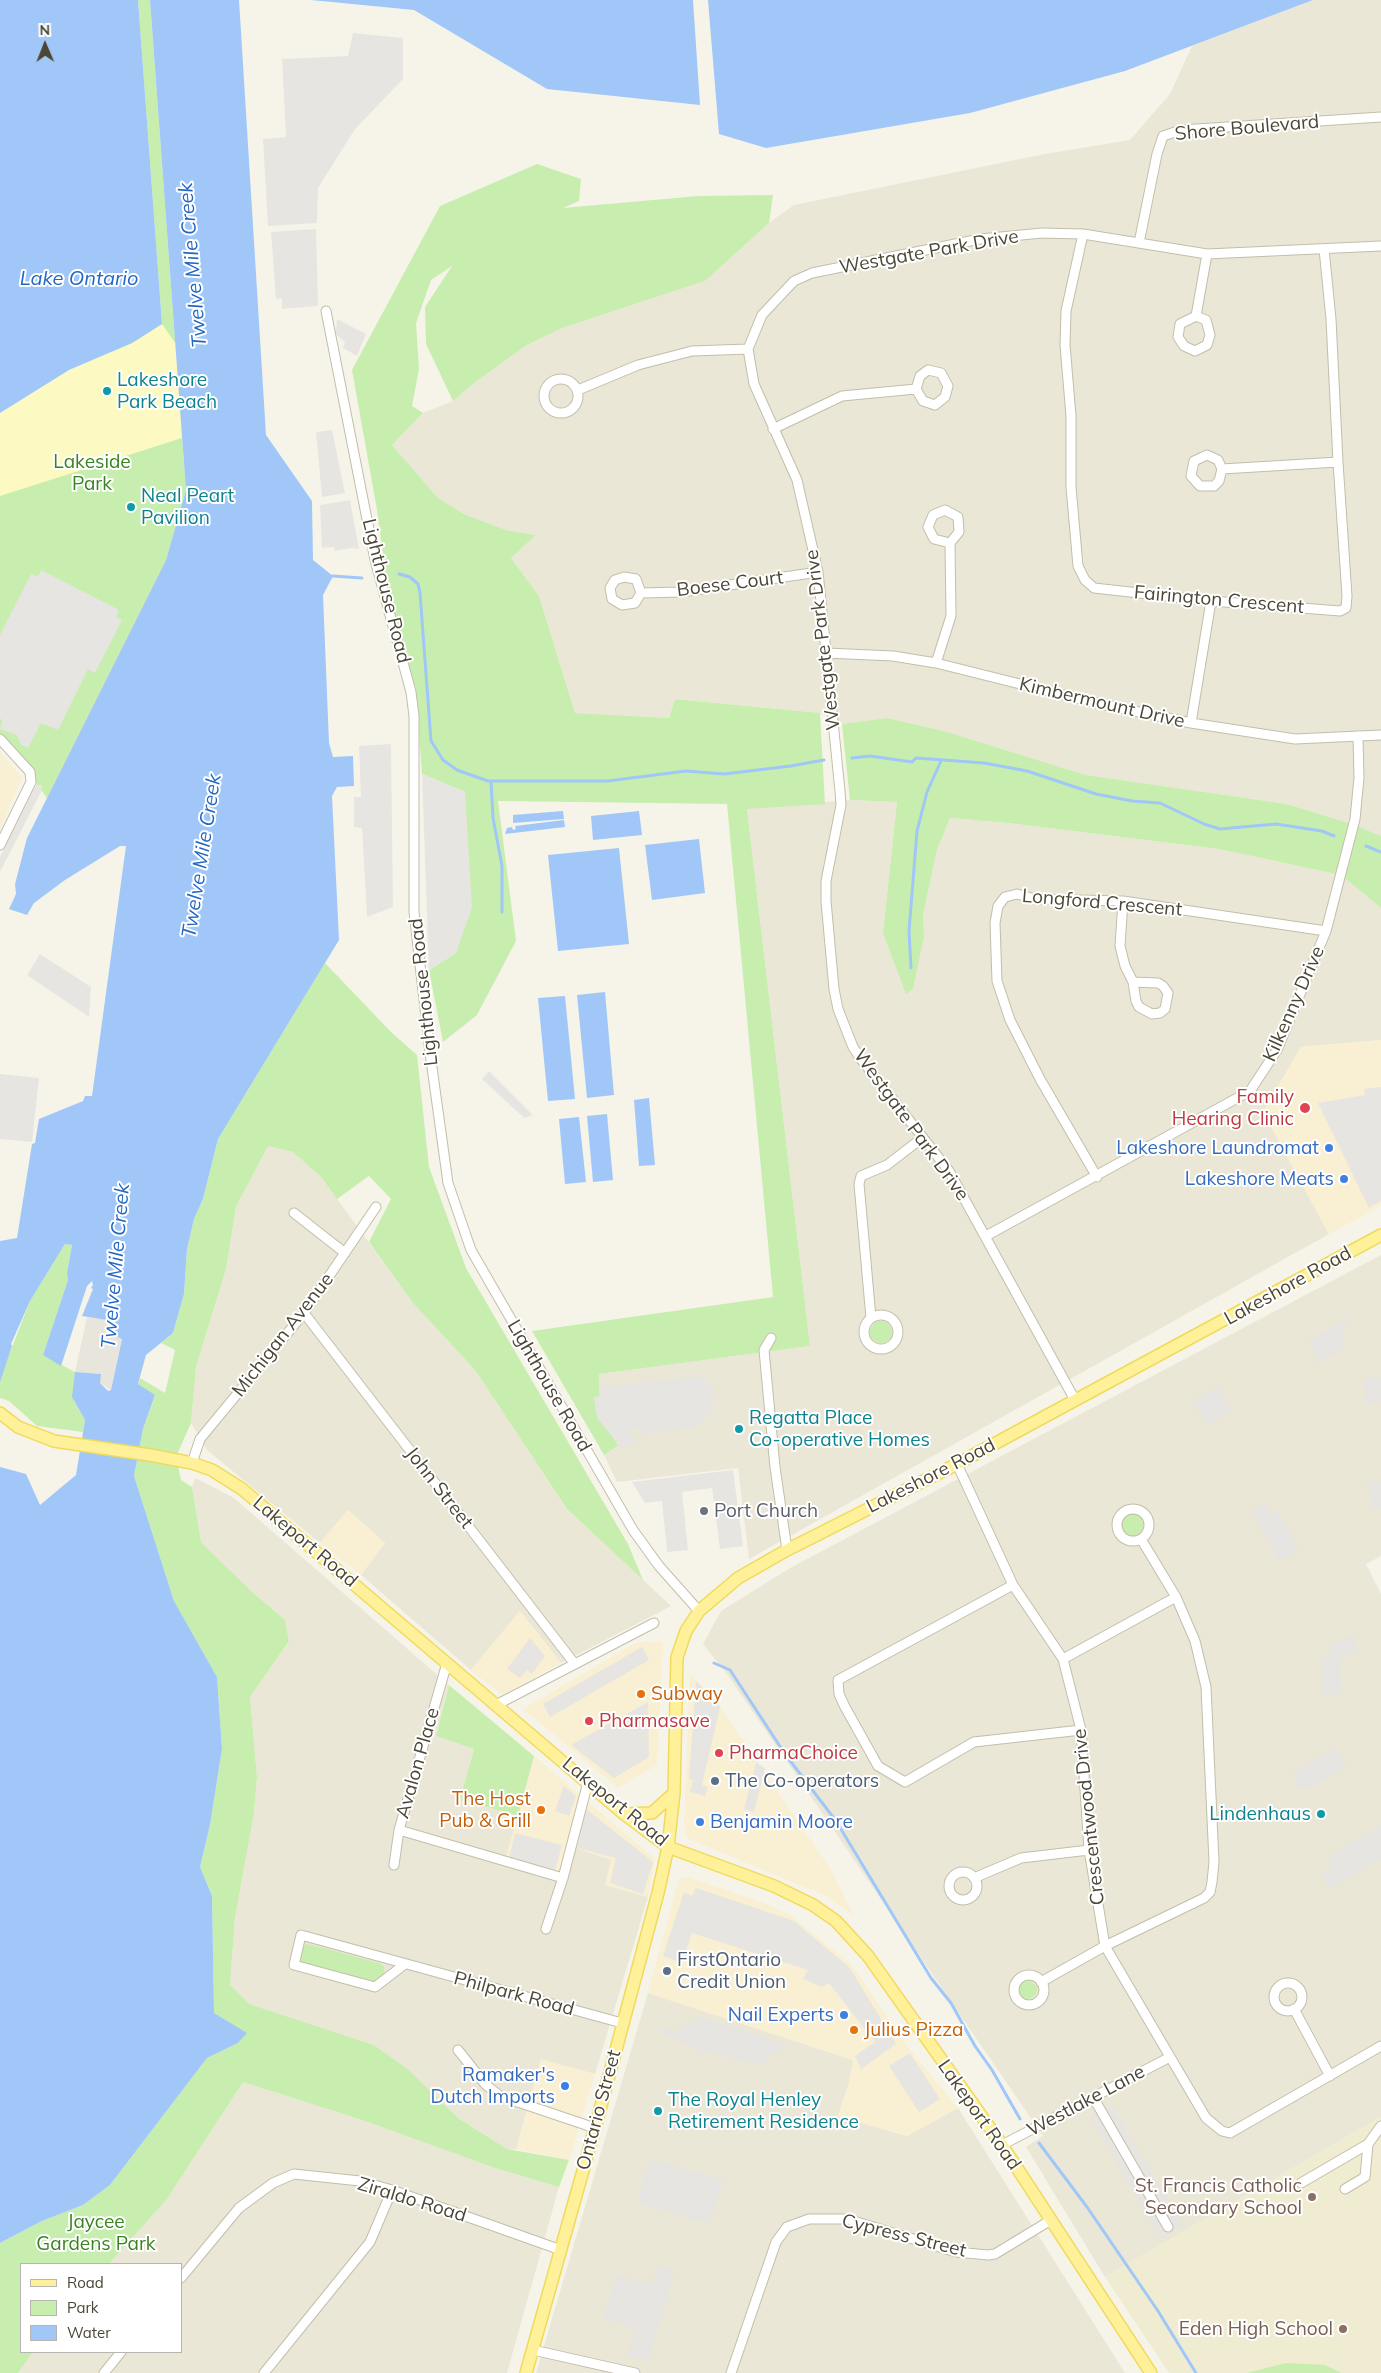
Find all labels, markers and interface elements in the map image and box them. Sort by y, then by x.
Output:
north arrow [20,20,70,70]
text: N [39,21,50,39]
street label: Shore Boulevard [1174,110,1320,146]
water label: Twelve Mile Creek [174,181,212,349]
street label: Westgate Park Drive [838,225,1020,279]
water label: Lake Ontario [20,267,138,291]
place label: Lakeshore Park Beach [117,369,217,413]
marker: Lakeshore Park Beach [101,385,113,397]
park label: Lakeside Park [53,451,131,495]
place label: Neal Peart Pavilion [141,485,234,529]
marker: Neal Peart Pavilion [125,501,137,513]
street label: Lighthouse Road [357,516,415,666]
street label: Westgate Park Drive [801,548,845,732]
street label: Boese Court [676,566,784,602]
street label: Fairington Crescent [1133,581,1305,619]
street label: Kimbermount Drive [1017,673,1187,733]
water label: Twelve Mile Creek [177,772,227,940]
street label: Longford Crescent [1021,885,1183,921]
street label: Lighthouse Road [405,917,443,1067]
street label: Kilkenny Drive [1258,943,1330,1065]
street label: Westgate Park Drive [848,1045,974,1205]
place label: Family Hearing Clinic [1172,1086,1294,1130]
marker: Family Hearing Clinic [1298,1101,1312,1115]
place label: Lakeshore Laundromat [1116,1137,1319,1159]
marker: Lakeshore Laundromat [1323,1142,1335,1154]
place label: Lakeshore Meats [1185,1168,1334,1190]
marker: Lakeshore Meats [1338,1173,1350,1185]
water label: Twelve Mile Creek [97,1182,135,1350]
street label: Lakeshore Road [1221,1242,1355,1330]
street label: Michigan Avenue [228,1268,338,1402]
street label: Lighthouse Road [502,1316,596,1456]
place label: Regatta Place Co-operative Homes [749,1407,930,1451]
marker: Regatta Place Co-operative Homes [733,1423,745,1435]
street label: Lakeshore Road [863,1434,999,1518]
street label: John Street [400,1443,478,1533]
street label: Lakeport Road [248,1492,362,1592]
place label: Port Church [714,1500,818,1522]
marker: Port Church [698,1505,710,1517]
place label: Subway [651,1683,723,1705]
marker: Subway [635,1688,647,1700]
street label: Avalon Place [391,1705,445,1821]
place label: Pharmasave [599,1710,710,1732]
marker: Pharmasave [583,1715,595,1727]
street label: Crescentwood Drive [1068,1728,1110,1906]
place label: PharmaChoice [729,1742,858,1764]
marker: PharmaChoice [713,1747,725,1759]
street label: Lakeport Road [558,1752,672,1852]
place label: The Co-operators [725,1770,879,1792]
marker: The Co-operators [709,1775,721,1787]
place label: The Host Pub & Grill [439,1788,531,1832]
place label: Lindenhaus [1209,1803,1311,1825]
marker: The Host Pub & Grill [535,1804,547,1816]
marker: Lindenhaus [1315,1808,1327,1820]
place label: Benjamin Moore [710,1811,853,1833]
marker: Benjamin Moore [694,1816,706,1828]
place label: FirstOntario Credit Union [677,1949,786,1993]
marker: FirstOntario Credit Union [661,1965,673,1977]
street label: Philpark Road [451,1967,577,2021]
place label: Nail Experts [728,2004,834,2026]
marker: Nail Experts [838,2009,850,2021]
place label: Julius Pizza [864,2019,964,2041]
marker: Julius Pizza [848,2024,860,2036]
street label: Ontario Street [572,2047,626,2173]
street label: Lakeport Road [933,2055,1025,2175]
street label: Westlake Lane [1023,2060,1149,2142]
place label: Ramaker's Dutch Imports [430,2064,555,2108]
marker: Ramaker's Dutch Imports [559,2080,571,2092]
place label: The Royal Henley Retirement Residence [668,2089,859,2133]
marker: The Royal Henley Retirement Residence [652,2105,664,2117]
street label: Ziraldo Road [355,2173,469,2227]
place label: St. Francis Catholic Secondary School [1135,2175,1302,2219]
marker: St. Francis Catholic Secondary School [1306,2191,1318,2203]
street label: Cypress Street [839,2210,969,2262]
park label: Jaycee Gardens Park [36,2211,156,2255]
legend [20,2263,182,2353]
text: Road [67,2273,104,2292]
text: Park [67,2298,99,2317]
place label: Eden High School [1179,2318,1333,2340]
text: Water [67,2323,111,2342]
marker: Eden High School [1337,2323,1349,2335]

